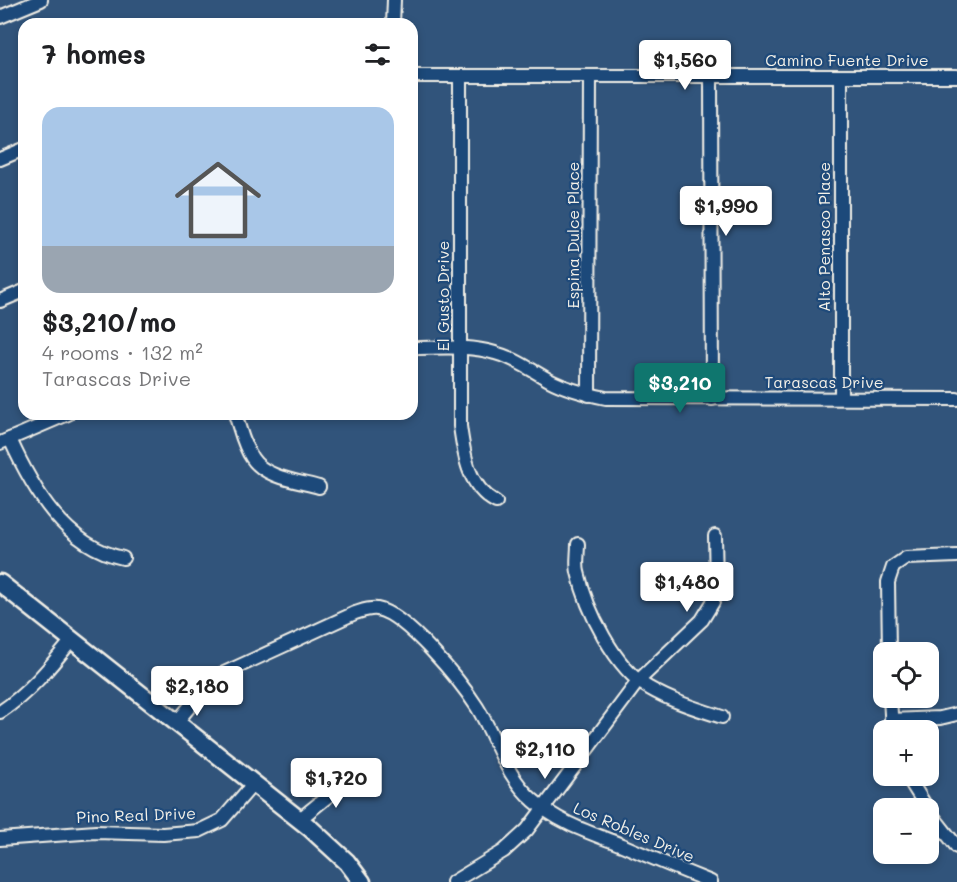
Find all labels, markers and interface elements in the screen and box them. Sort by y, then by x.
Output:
text: 7 homes [42,37,146,71]
icon: filters [361,38,394,71]
pin: $1,560 [636,40,734,91]
text: $1,560 [653,46,717,72]
street label: Camino Fuente Drive [765,49,929,70]
icon: home [164,146,272,254]
street label: Espina Dulce Place [562,162,583,308]
street label: Alto Penasco Place [813,162,834,312]
pin: $1,990 [677,186,775,237]
text: $1,990 [694,192,758,218]
street label: El Gusto Drive [432,241,453,351]
text: $3,210/mo [42,305,176,339]
text: 4 rooms · 132 m² [42,339,203,365]
pin: $3,210 [631,363,729,414]
text: Tarascas Drive [42,365,191,391]
text: $3,210 [648,369,712,395]
street label: Tarascas Drive [764,371,884,392]
pin: $1,480 [638,562,736,613]
text: $1,480 [654,568,720,594]
map controls [873,642,939,864]
button: locate [873,642,939,708]
pin: $2,180 [148,666,246,717]
text: $2,180 [165,672,229,698]
button: + [873,720,939,786]
pin: $2,110 [496,729,594,780]
text: $2,110 [515,735,575,761]
pin: $1,720 [287,758,385,809]
text: $1,720 [305,764,367,790]
street label: Los Robles Drive [570,797,698,867]
button: − [873,798,939,864]
street label: Pino Real Drive [76,802,196,827]

